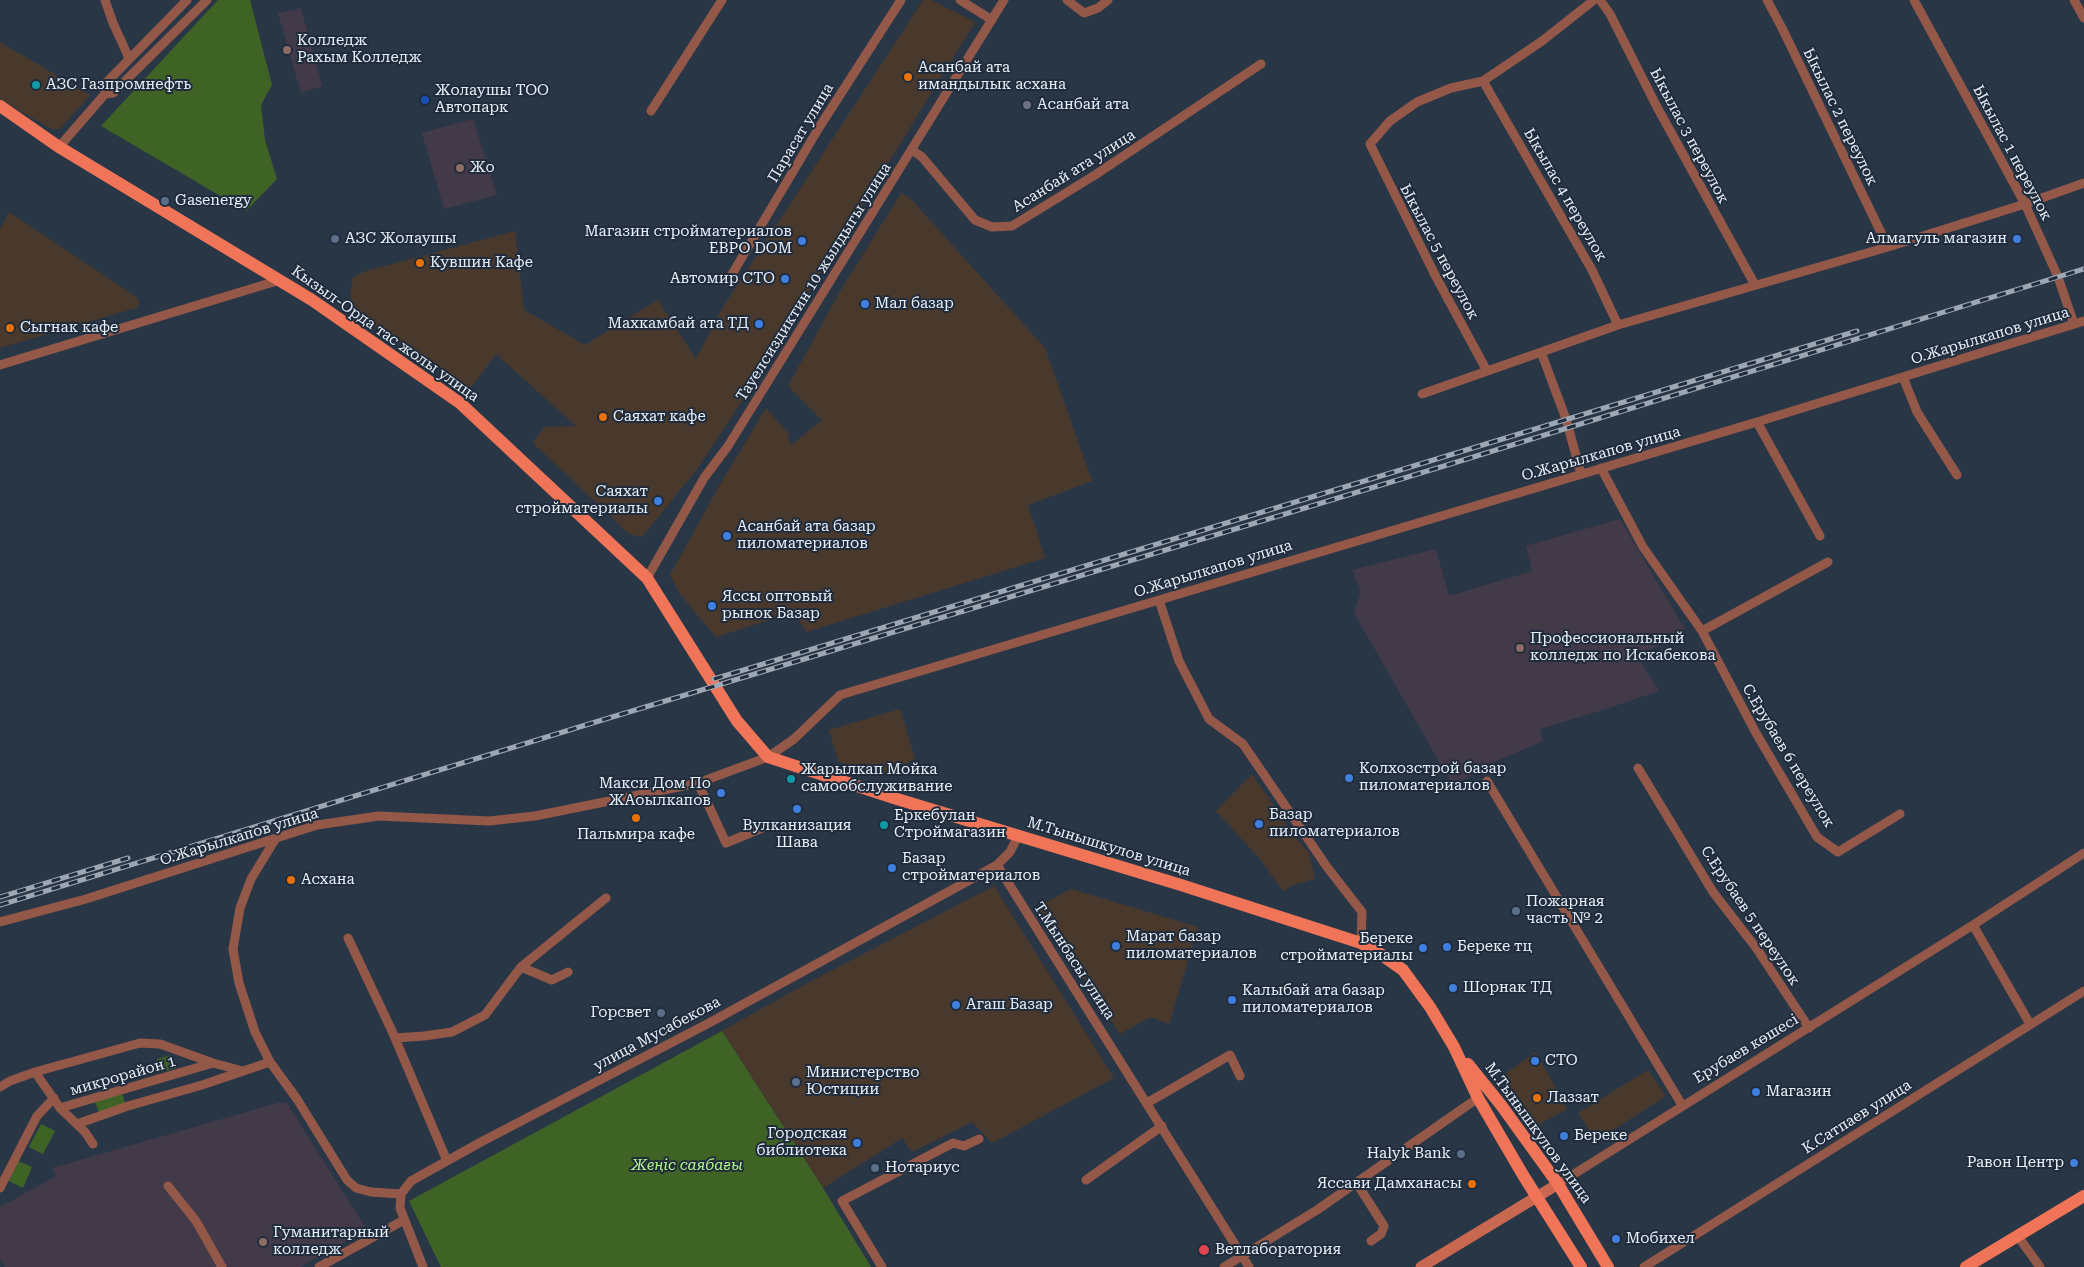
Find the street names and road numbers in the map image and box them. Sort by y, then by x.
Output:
street label: Ыкылас 2 переулок [1799,45,1881,189]
street label: Ыкылас 3 переулок [1646,65,1732,207]
street label: Парасат улица [764,80,838,186]
street label: Ыкылас 1 переулок [1969,82,2055,224]
street label: Ыкылас 4 переулок [1520,125,1610,265]
street label: Асанбай ата улица [1009,126,1139,216]
street label: Тауелсиздиктин 10 жылдыгы улица [733,159,895,405]
street label: Ыкылас 5 переулок [1396,181,1482,323]
street label: Кызыл-Орда тас жолы улица [288,262,482,406]
street label: О.Жарылкапов улица [1909,303,2071,369]
street label: О.Жарылкапов улица [1519,423,1683,485]
street label: О.Жарылкапов улица [1132,536,1294,602]
street label: С.Ерубаев 6 переулок [1738,681,1838,831]
street label: О.Жарылкапов улица [158,804,320,870]
street label: М.Тынышкулов улица [1025,814,1193,880]
street label: С.Ерубаев 5 переулок [1697,843,1803,989]
street label: Т.Мынбасы улица [1029,899,1119,1023]
street label: улица Мусабекова [590,993,724,1075]
street label: Ерубаев көшесі [1690,1011,1802,1087]
street label: микрорайон 1 [68,1052,178,1100]
street label: М.Тынышкулов улица [1481,1059,1595,1207]
street label: К.Сатпаев улица [1799,1076,1915,1158]

